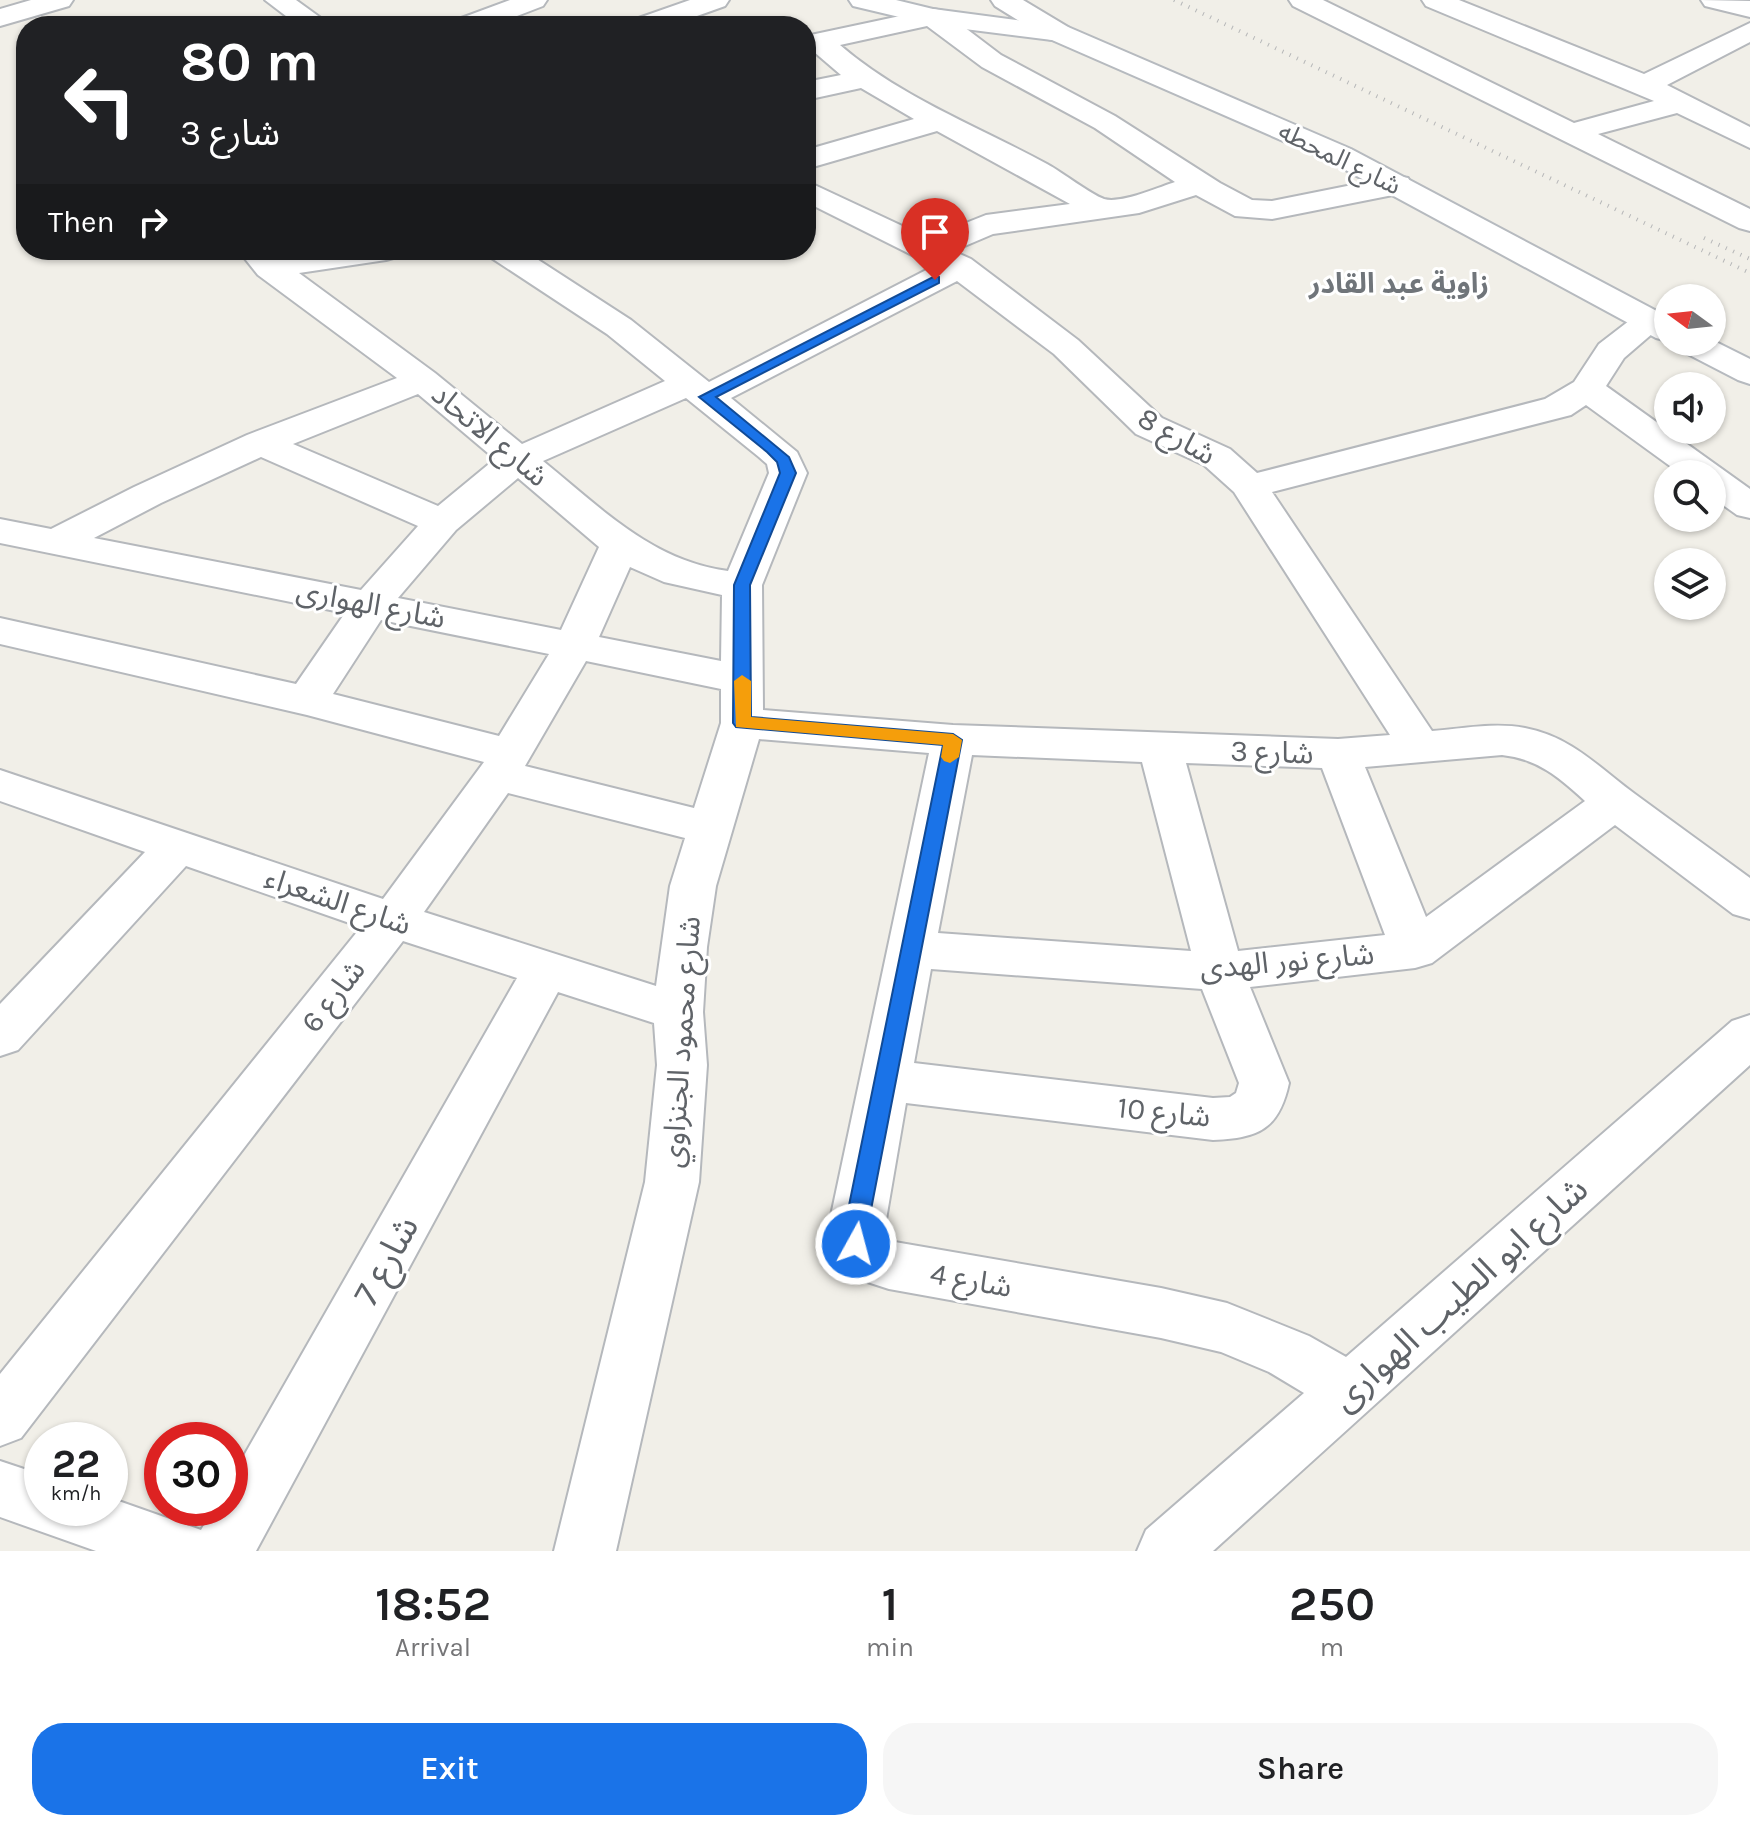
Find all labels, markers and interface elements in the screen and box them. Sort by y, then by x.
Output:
text: 80 m [180,29,319,94]
icon: left [48,48,152,152]
text: شارع 3 [180,112,280,154]
street label: شارع المحطه [1272,115,1406,204]
pin [901,198,969,280]
icon: right [131,200,175,244]
text: Then [48,204,115,240]
icon: arrive [913,210,957,254]
district label: زاوية عبد القادر [1308,267,1489,300]
north arrow [1654,284,1726,356]
map controls [1654,284,1726,620]
button: sound [1654,372,1726,444]
street label: شارع الاتحاد [422,376,556,497]
street label: شارع 8 [1130,399,1222,476]
button: search [1654,460,1726,532]
button: layers [1654,548,1726,620]
street label: شارع الهوارى [293,572,448,640]
street label: شارع 3 [1230,733,1314,775]
street label: شارع الشعراء [259,859,416,947]
street label: شارع محمود الجنزاوي [654,915,713,1169]
street label: شارع نور الهدى [1198,935,1376,991]
street label: شارع 6 [293,952,376,1042]
street label: شارع 10 [1115,1089,1212,1139]
street label: شارع ابو الطيب الهوارى [1323,1168,1600,1423]
position arrow [814,1202,898,1286]
street label: شارع 7 [344,1208,432,1315]
street label: شارع 4 [927,1255,1015,1309]
speed limit sign: 30 [144,1422,248,1526]
text: 22 [52,1440,100,1487]
text: km/h [51,1482,101,1505]
text: 18:52 [375,1576,491,1632]
text: 1 [882,1576,898,1632]
text: 250 [1289,1576,1375,1632]
text: Arrival [395,1632,471,1663]
text: min [866,1632,914,1663]
text: m [1320,1632,1344,1663]
button: Exit [32,1723,867,1815]
button: Share [883,1723,1718,1815]

